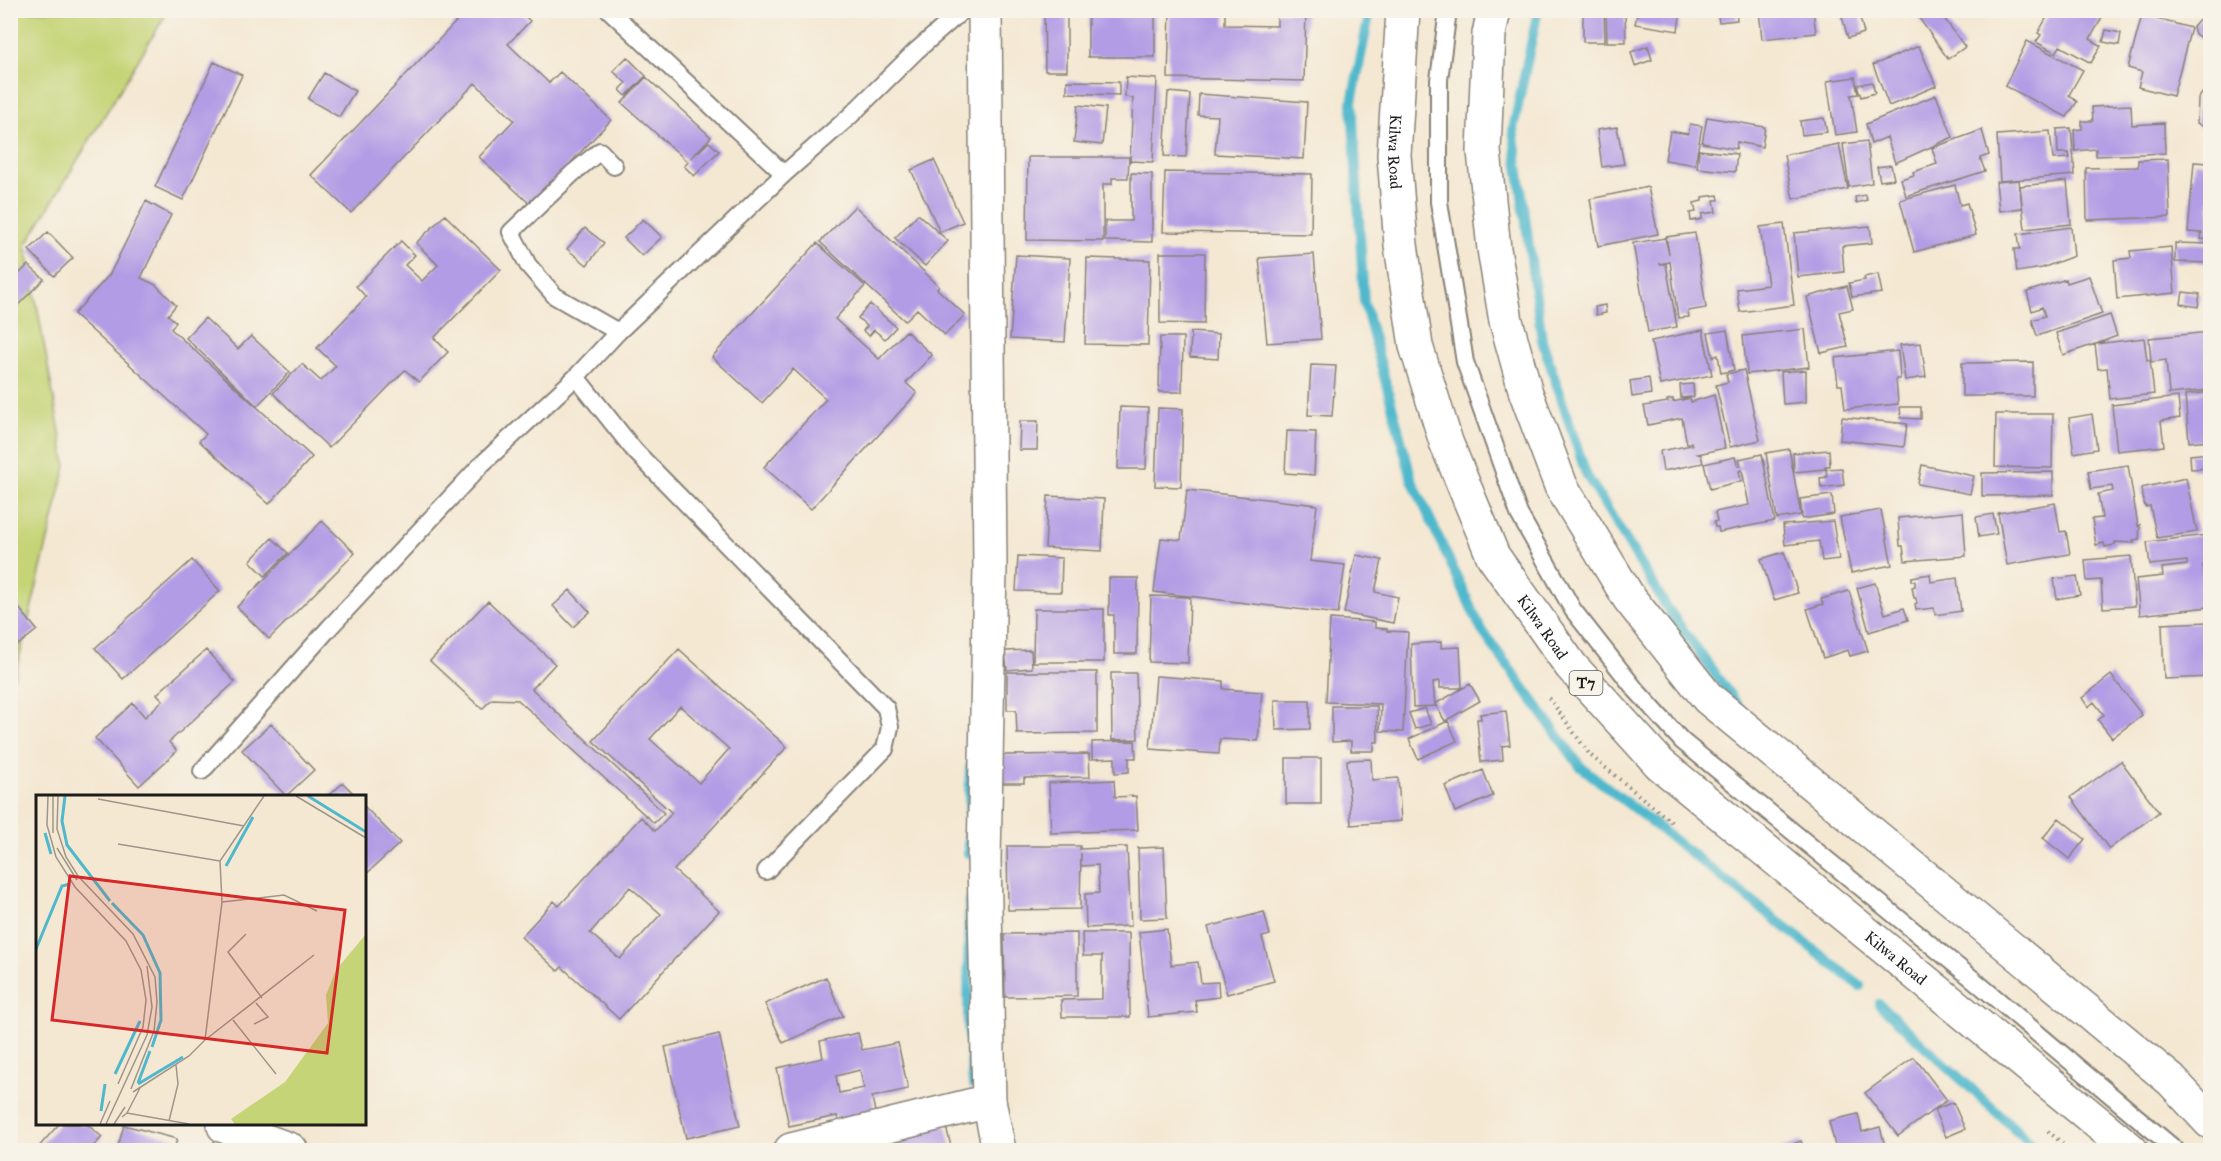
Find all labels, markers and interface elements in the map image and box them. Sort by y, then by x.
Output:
street label: Kilwa Road [1384,114,1406,190]
street label: Kilwa Road [1513,591,1572,663]
road number: T7 [1570,671,1602,695]
inset map [36,795,366,1125]
street label: Kilwa Road [1861,927,1931,989]

